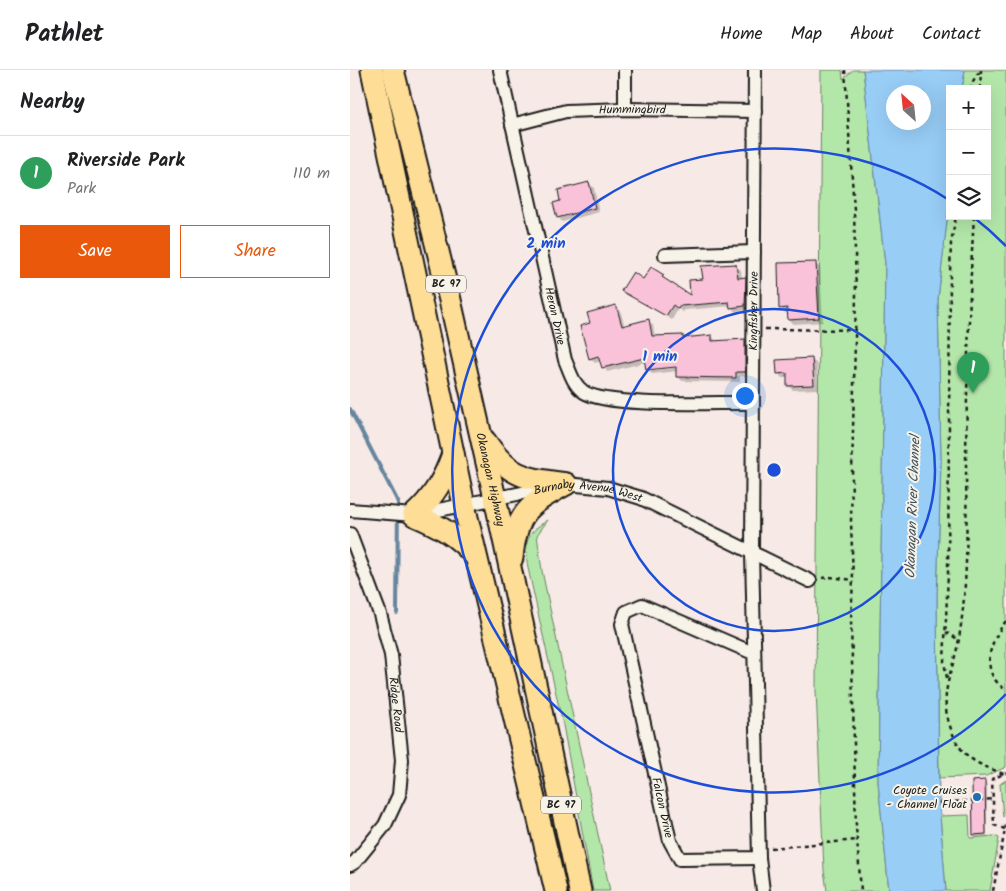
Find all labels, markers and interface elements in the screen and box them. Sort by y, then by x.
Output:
text: Pathlet [25,15,104,54]
text: Home [720,20,763,49]
text: Map [791,20,822,49]
text: About [850,20,894,49]
text: Contact [922,20,981,49]
north arrow [886,85,931,130]
map controls [946,85,991,220]
button: + [946,85,991,130]
text: Nearby [20,86,85,119]
street label: Hummingbird [598,99,667,119]
button: − [946,130,991,175]
text: Riverside Park [67,146,185,176]
text: 1 [34,161,38,186]
text: 110 m [293,161,330,186]
button: layers [946,175,991,220]
text: Park [67,176,96,201]
button: Save [20,225,170,278]
button: Share [180,225,330,278]
text: 2 min [526,232,566,256]
street label: Kingfisher Drive [744,271,763,351]
road number: BC 97 [426,275,466,292]
street label: Heron Drive [539,285,571,347]
text: 1 min [643,345,677,369]
pin: 1 [957,352,989,393]
your location [732,383,758,409]
street label: Okanagan Highway [471,431,510,529]
water label: Okanagan River Channel [900,433,927,579]
centre of rings [765,461,783,479]
street label: Burnaby Avenue West [532,474,646,508]
street label: Ridge Road [384,676,409,735]
street label: Falcon Drive [647,775,679,840]
place label: Coyote Cruises - Channel Float [887,781,967,814]
marker: Coyote Cruises - Channel Float [971,791,983,803]
road number: BC 97 [541,796,581,814]

